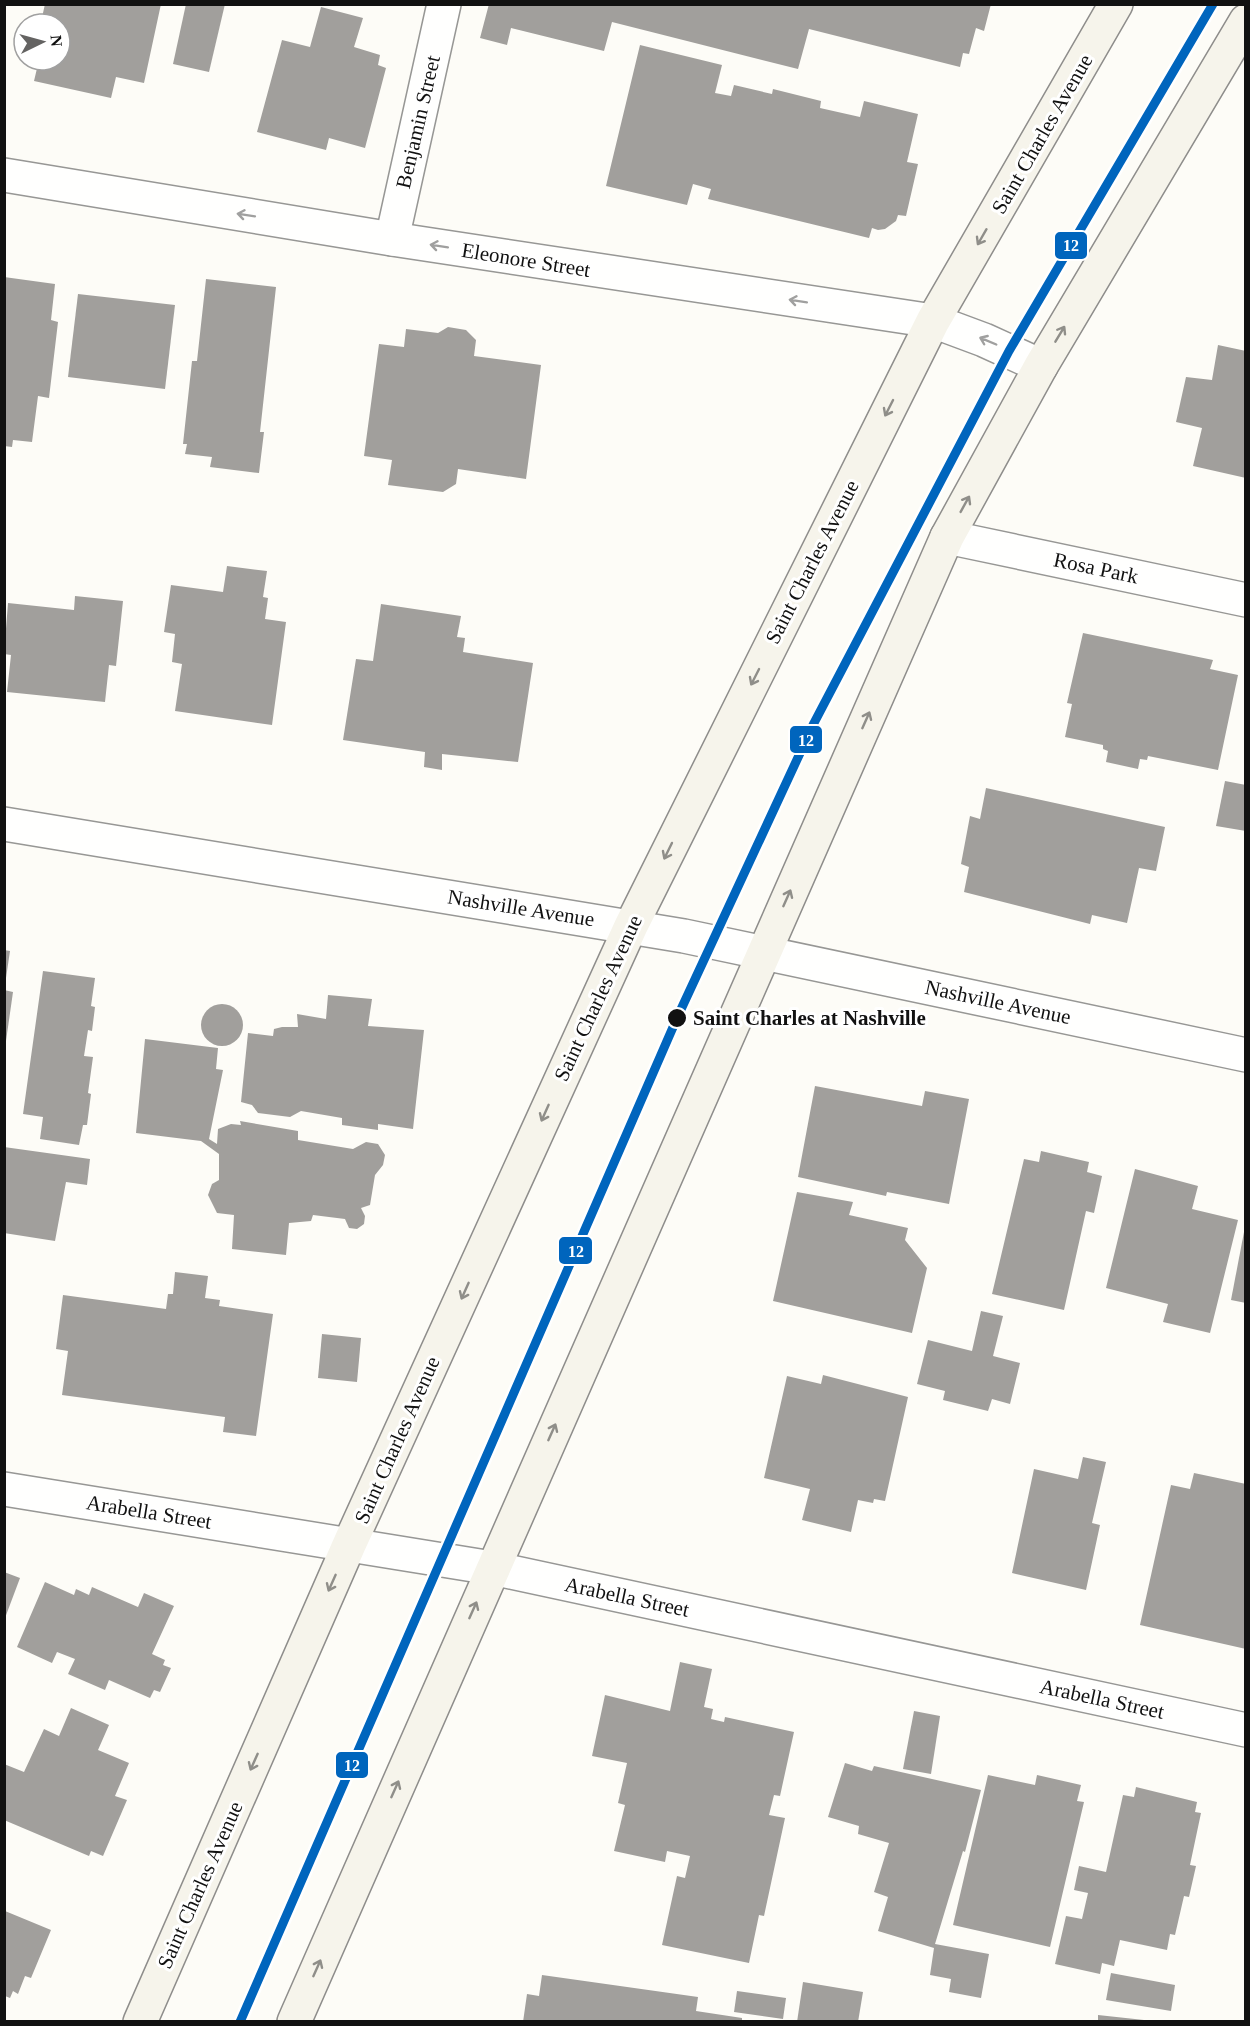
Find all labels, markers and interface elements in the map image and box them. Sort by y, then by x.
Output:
north arrow [12,12,72,72]
text: N [47,34,65,48]
street label: Saint Charles Avenue [987,50,1097,218]
street label: Benjamin Street [391,53,445,191]
one-way arrow [237,209,257,220]
one-way arrow [975,228,987,245]
line badge: 12 [1054,231,1088,260]
text: 12 [1063,237,1079,254]
street label: Eleonore Street [460,238,592,282]
one-way arrow [429,241,449,252]
one-way arrow [788,295,808,306]
one-way arrow [1054,326,1066,343]
one-way arrow [979,335,997,347]
one-way arrow [883,399,894,417]
street label: Saint Charles Avenue [760,476,864,648]
one-way arrow [960,496,971,514]
street label: Rosa Park [1052,547,1141,589]
one-way arrow [749,667,760,685]
one-way arrow [861,711,872,729]
line badge: 12 [789,725,823,754]
text: 12 [798,732,814,749]
one-way arrow [661,842,673,860]
street label: Nashville Avenue [446,885,596,931]
one-way arrow [782,889,793,908]
street label: Saint Charles Avenue [549,911,647,1085]
street label: Nashville Avenue [923,975,1073,1029]
place label: Saint Charles at Nashville [693,1006,926,1030]
marker: Saint Charles at Nashville [666,1007,688,1029]
one-way arrow [539,1104,550,1122]
line badge: 12 [558,1236,593,1265]
text: 12 [568,1243,584,1260]
one-way arrow [458,1281,470,1299]
street label: Saint Charles Avenue [349,1353,445,1527]
one-way arrow [547,1423,558,1442]
street label: Arabella Street [85,1490,214,1534]
street label: Arabella Street [563,1572,692,1622]
one-way arrow [326,1574,337,1592]
one-way arrow [468,1602,480,1620]
street label: Arabella Street [1038,1674,1167,1724]
line badge: 12 [335,1751,369,1779]
one-way arrow [248,1752,259,1770]
text: 12 [344,1757,360,1774]
one-way arrow [390,1781,402,1799]
street label: Saint Charles Avenue [152,1798,248,1972]
one-way arrow [313,1959,324,1977]

